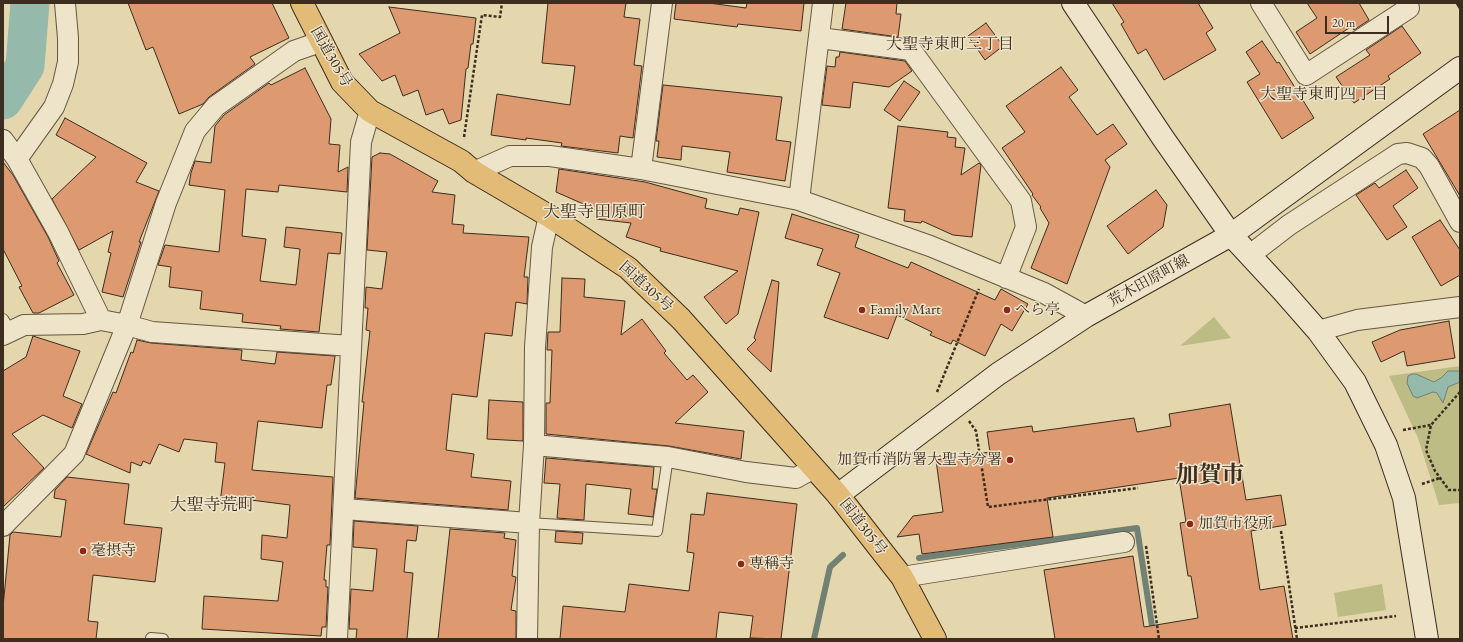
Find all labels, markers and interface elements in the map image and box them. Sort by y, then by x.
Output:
scale bar [1327,8,1391,34]
text: 20 m [1332,15,1355,31]
street label: 国道305号 [307,24,355,90]
district label: 大聖寺東町三丁目 [886,35,1014,55]
district label: 大聖寺東町四丁目 [1260,85,1388,105]
district label: 大聖寺田原町 [543,202,645,222]
street label: 荒木田原町線 [1105,251,1193,311]
street label: 国道305号 [615,258,677,316]
place label: Family Mart [870,301,941,319]
place label: へら亭 [1015,301,1060,319]
marker: Family Mart [857,305,867,315]
marker: へら亭 [1002,305,1012,315]
place label: 加賀市消防署大聖寺分署 [837,451,1002,469]
marker: 加賀市消防署大聖寺分署 [1005,455,1015,465]
district label: 加賀市 [1176,462,1244,490]
district label: 大聖寺荒町 [170,495,254,515]
street label: 国道305号 [835,495,891,559]
place label: 加賀市役所 [1198,515,1273,533]
marker: 加賀市役所 [1185,519,1195,529]
place label: 毫摂寺 [91,542,136,560]
marker: 毫摂寺 [78,546,88,556]
place label: 専稱寺 [749,555,794,573]
marker: 専稱寺 [736,559,746,569]

